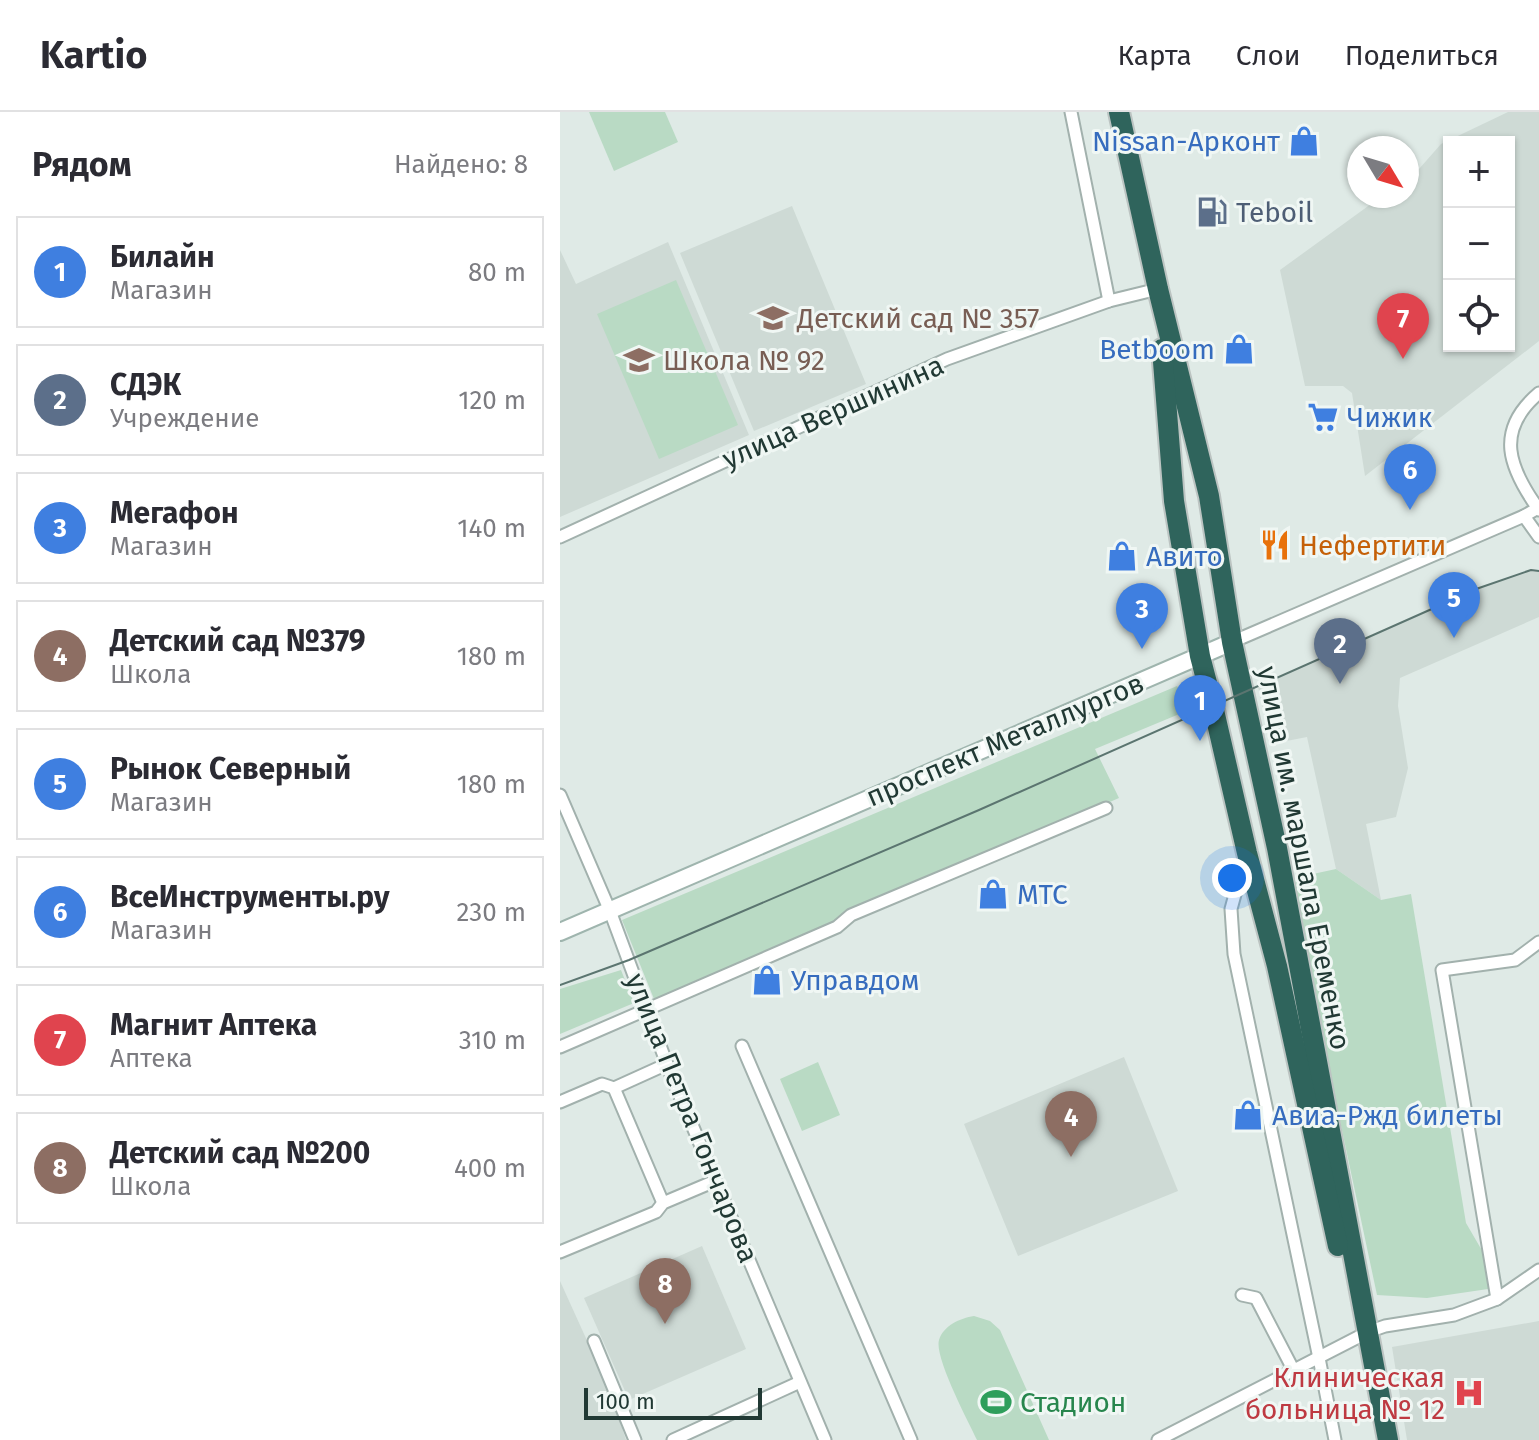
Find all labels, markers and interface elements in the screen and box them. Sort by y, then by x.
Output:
text: Kartio [40,32,147,78]
text: Карта [1117,39,1192,72]
text: Слои [1236,39,1301,72]
text: Поделиться [1345,39,1499,72]
shop icon: Nissan-Арконт [1287,124,1321,158]
place label: Nissan-Арконт [1092,125,1280,158]
north arrow [1347,136,1419,208]
map controls [1443,136,1515,352]
button: + [1443,136,1515,208]
text: Рядом [32,144,131,185]
text: Найдено: 8 [394,149,528,180]
fuel station icon: Teboil [1195,195,1229,229]
place label: Teboil [1236,196,1313,229]
button: − [1443,208,1515,280]
text: Билайн [110,239,214,275]
text: 1 [54,257,66,288]
text: 80 m [468,257,526,288]
text: Магазин [110,275,213,306]
button: locate [1443,280,1515,352]
pin: 7 [1377,293,1429,359]
school or university icon: Детский сад № 357 [756,301,790,335]
place label: Детский сад № 357 [796,302,1040,335]
shop icon: Betboom [1222,332,1256,366]
place label: Betboom [1099,333,1215,366]
school or university icon: Школа № 92 [622,343,656,377]
place label: Школа № 92 [663,344,825,377]
street label: улица Вершинина [717,348,949,476]
text: СДЭК [110,367,181,403]
text: 2 [53,385,67,416]
text: 120 m [458,385,526,416]
supermarket icon: Чижик [1306,400,1340,434]
place label: Чижик [1347,401,1433,434]
text: Учреждение [110,403,260,434]
pin: 6 [1384,444,1436,510]
text: Мегафон [110,495,239,531]
text: 3 [53,513,67,544]
text: 140 m [457,513,526,544]
restaurant icon: Нефертити [1258,528,1292,562]
place label: Нефертити [1299,529,1446,562]
text: Магазин [110,531,213,562]
shop icon: Авито [1105,539,1139,573]
place label: Авито [1146,540,1223,573]
pin: 5 [1428,572,1480,638]
pin: 3 [1116,583,1168,649]
pin: 2 [1314,618,1366,684]
text: Детский сад №379 [110,623,366,659]
text: 4 [53,641,67,672]
text: 180 m [457,641,526,672]
text: Школа [110,659,191,690]
street label: улица им. маршала Еременко [1251,663,1357,1053]
street label: проспект Металлургов [861,667,1149,813]
pin: 1 [1174,675,1226,741]
text: Рынок Северный [110,751,351,787]
text: 5 [53,769,67,800]
text: 180 m [457,769,526,800]
text: Магазин [110,787,213,818]
your location [1212,858,1252,898]
shop icon: МТС [976,877,1010,911]
place label: МТС [1017,878,1068,911]
text: ВсеИнструменты.ру [110,879,390,915]
text: 6 [53,897,67,928]
text: 230 m [457,897,526,928]
text: Магазин [110,915,213,946]
shop icon: Управдом [750,963,784,997]
place label: Управдом [791,964,920,997]
street label: улица Петра Гончарова [619,968,765,1268]
text: Магнит Аптека [110,1007,317,1043]
text: 7 [54,1025,66,1056]
text: 310 m [459,1025,526,1056]
text: Аптека [110,1043,193,1074]
pin: 4 [1045,1091,1097,1157]
shop icon: Авиа-Ржд билеты [1231,1098,1265,1132]
place label: Авиа-Ржд билеты [1272,1099,1503,1132]
text: Детский сад №200 [110,1135,370,1171]
text: 8 [52,1153,68,1184]
text: 400 m [454,1153,526,1184]
text: Школа [110,1171,191,1202]
pin: 8 [639,1258,691,1324]
place label: Клиническая больница № 12 [1245,1361,1445,1426]
hospital icon: Клиническая больница № 12 [1452,1376,1486,1410]
scale bar [584,1384,762,1420]
sports icon: Стадион [979,1385,1013,1419]
place label: Стадион [1020,1386,1126,1419]
text: 100 m [596,1388,655,1415]

